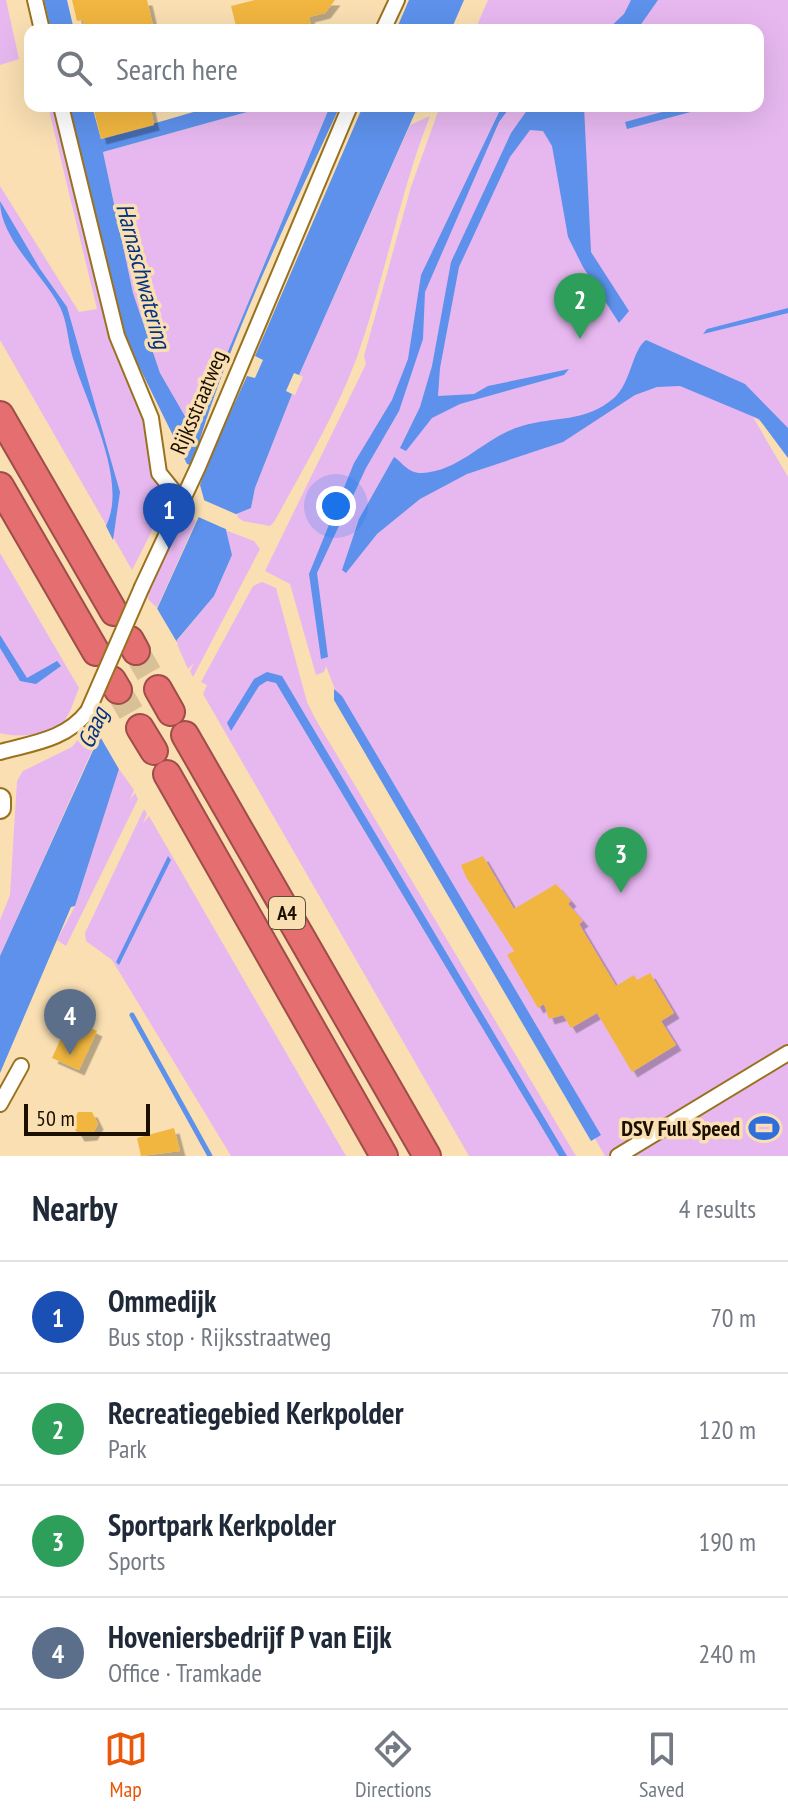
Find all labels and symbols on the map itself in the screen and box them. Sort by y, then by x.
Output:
water label: Harnaschwatering [109,200,178,353]
pin: 2 [554,273,606,339]
street label: Rijksstraatweg [164,346,232,458]
pin: 1 [143,483,195,549]
your location [316,486,356,526]
water label: Gaag [70,701,116,753]
pin: 3 [595,827,647,893]
road number: A4 [269,897,305,929]
pin: 4 [44,989,96,1055]
scale bar [24,1100,150,1136]
sports icon: DSV Full Speed [747,1111,781,1145]
place label: DSV Full Speed [621,1114,740,1142]

